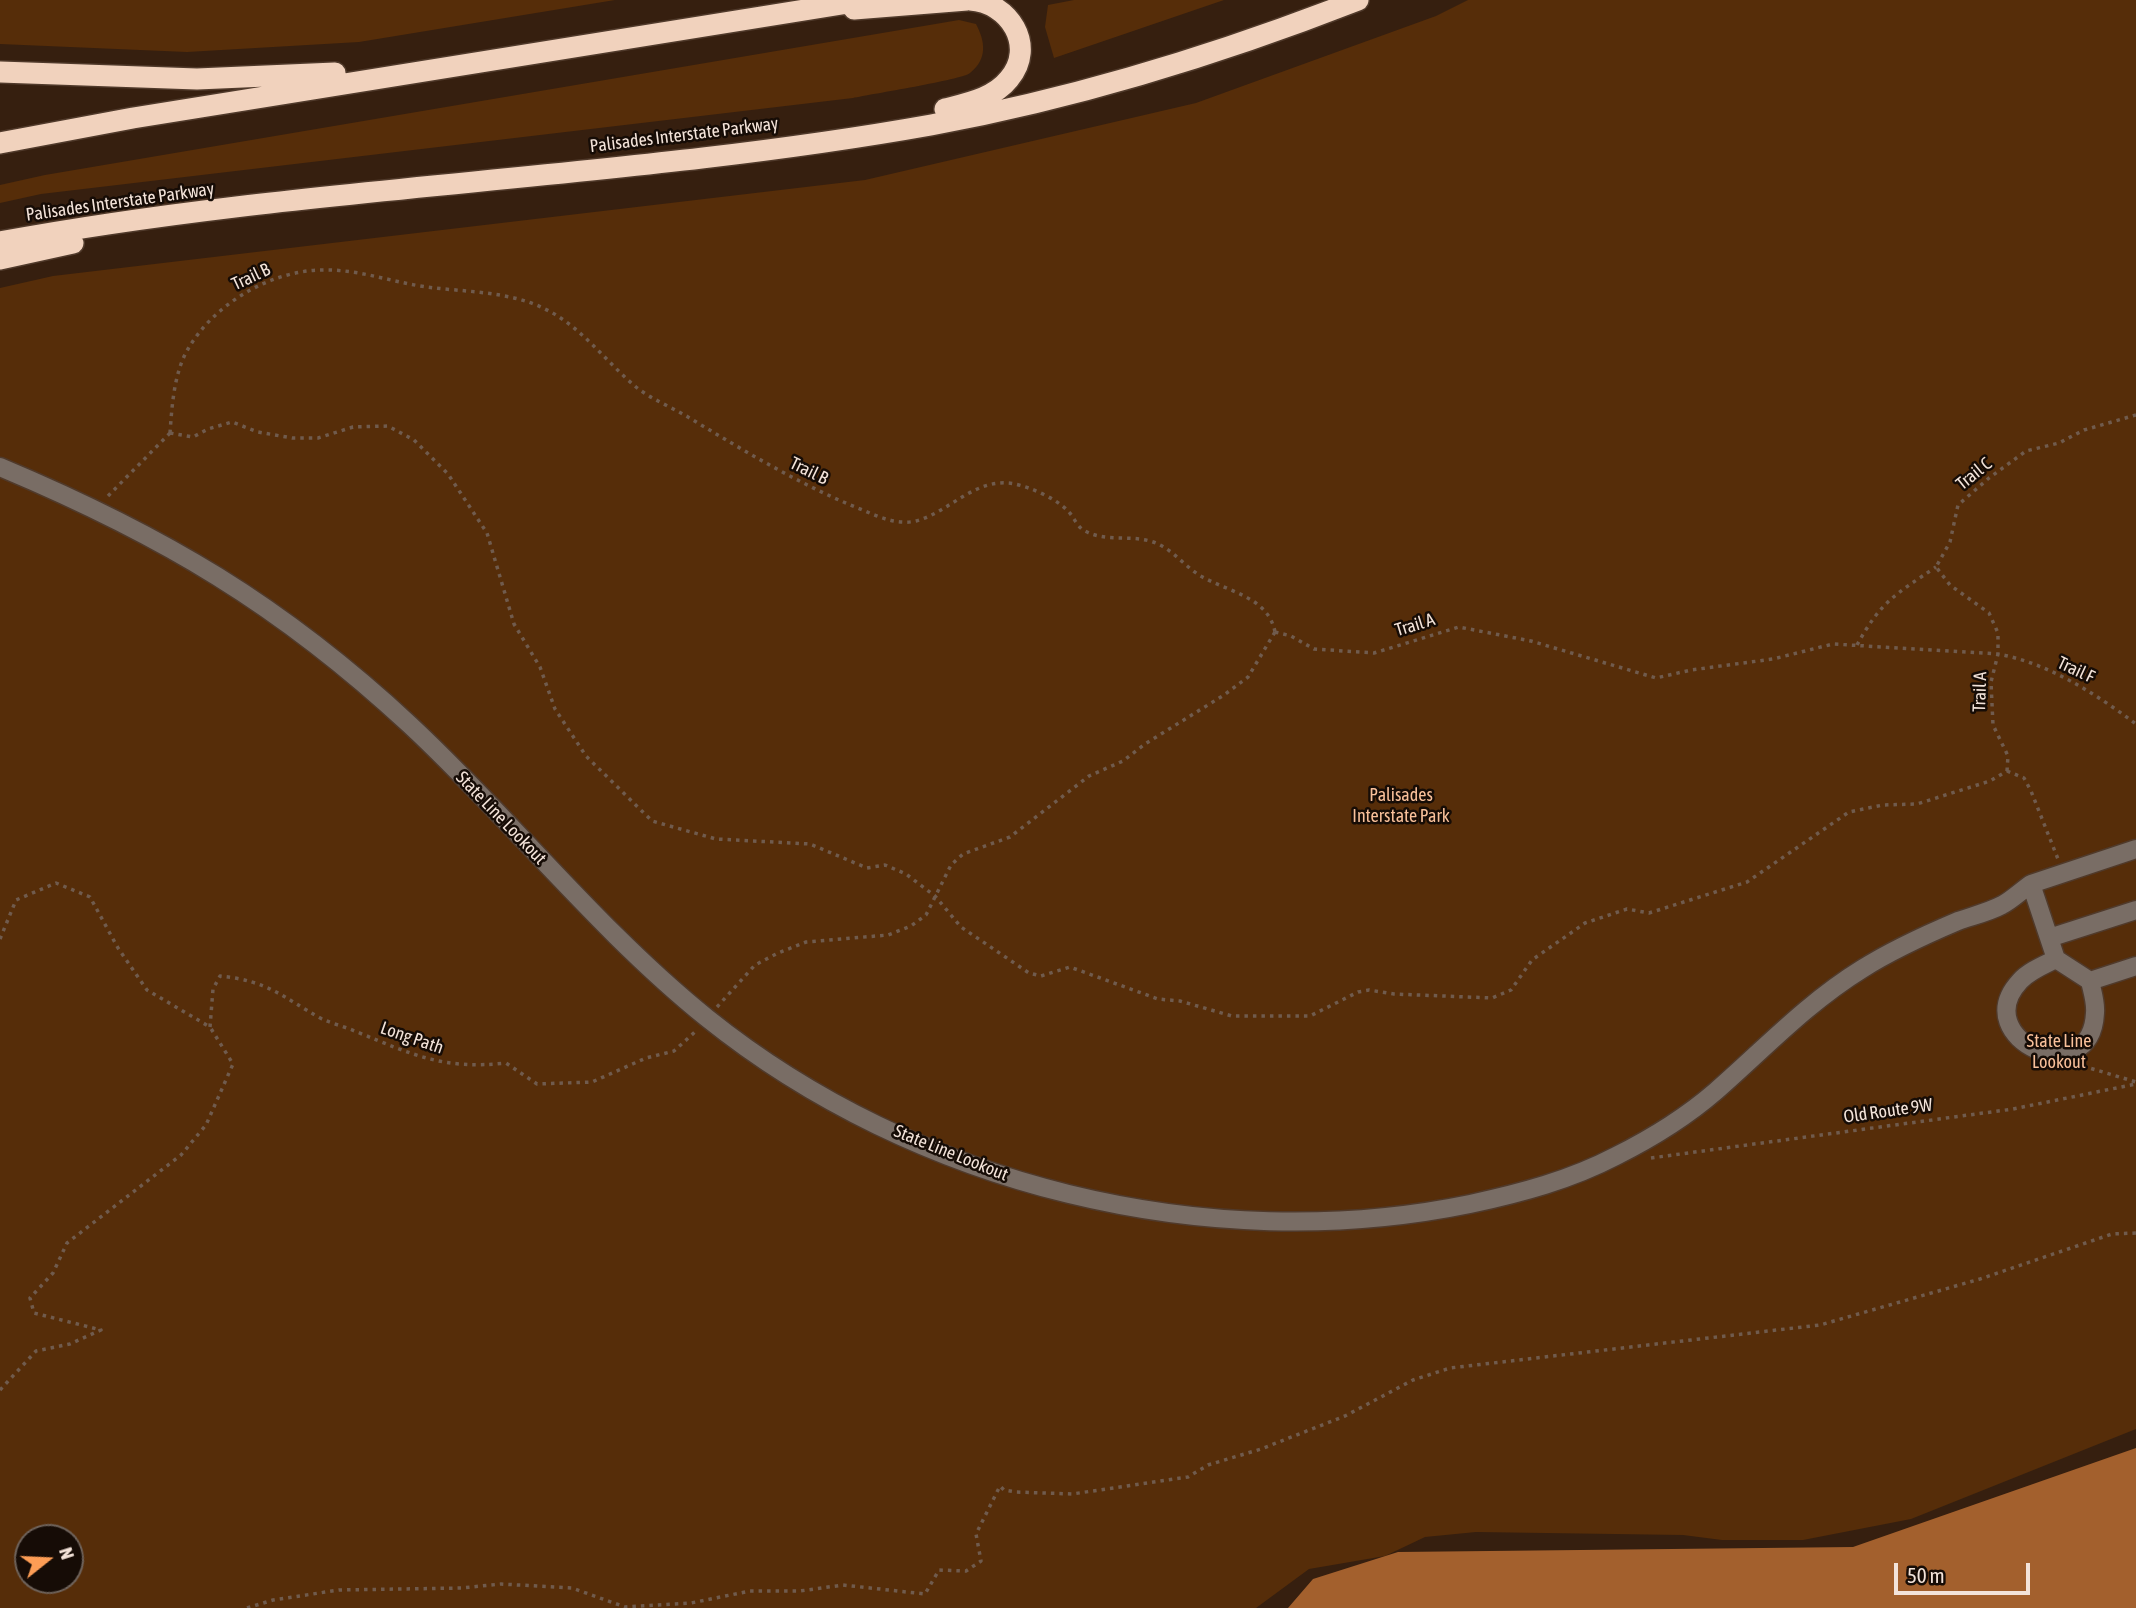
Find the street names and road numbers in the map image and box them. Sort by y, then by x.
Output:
street label: Palisades Interstate Parkway [589,113,779,157]
street label: Palisades Interstate Parkway [25,178,215,226]
street label: Trail B [228,259,274,295]
street label: Trail B [786,453,832,489]
street label: Trail C [1952,453,1996,495]
street label: Trail A [1393,609,1437,641]
street label: Trail F [2054,652,2098,688]
street label: Trail A [1969,671,1991,713]
street label: State Line Lookout [451,767,551,869]
street label: Long Path [378,1017,446,1059]
street label: Old Route 9W [1842,1094,1934,1128]
street label: State Line Lookout [891,1120,1011,1186]

